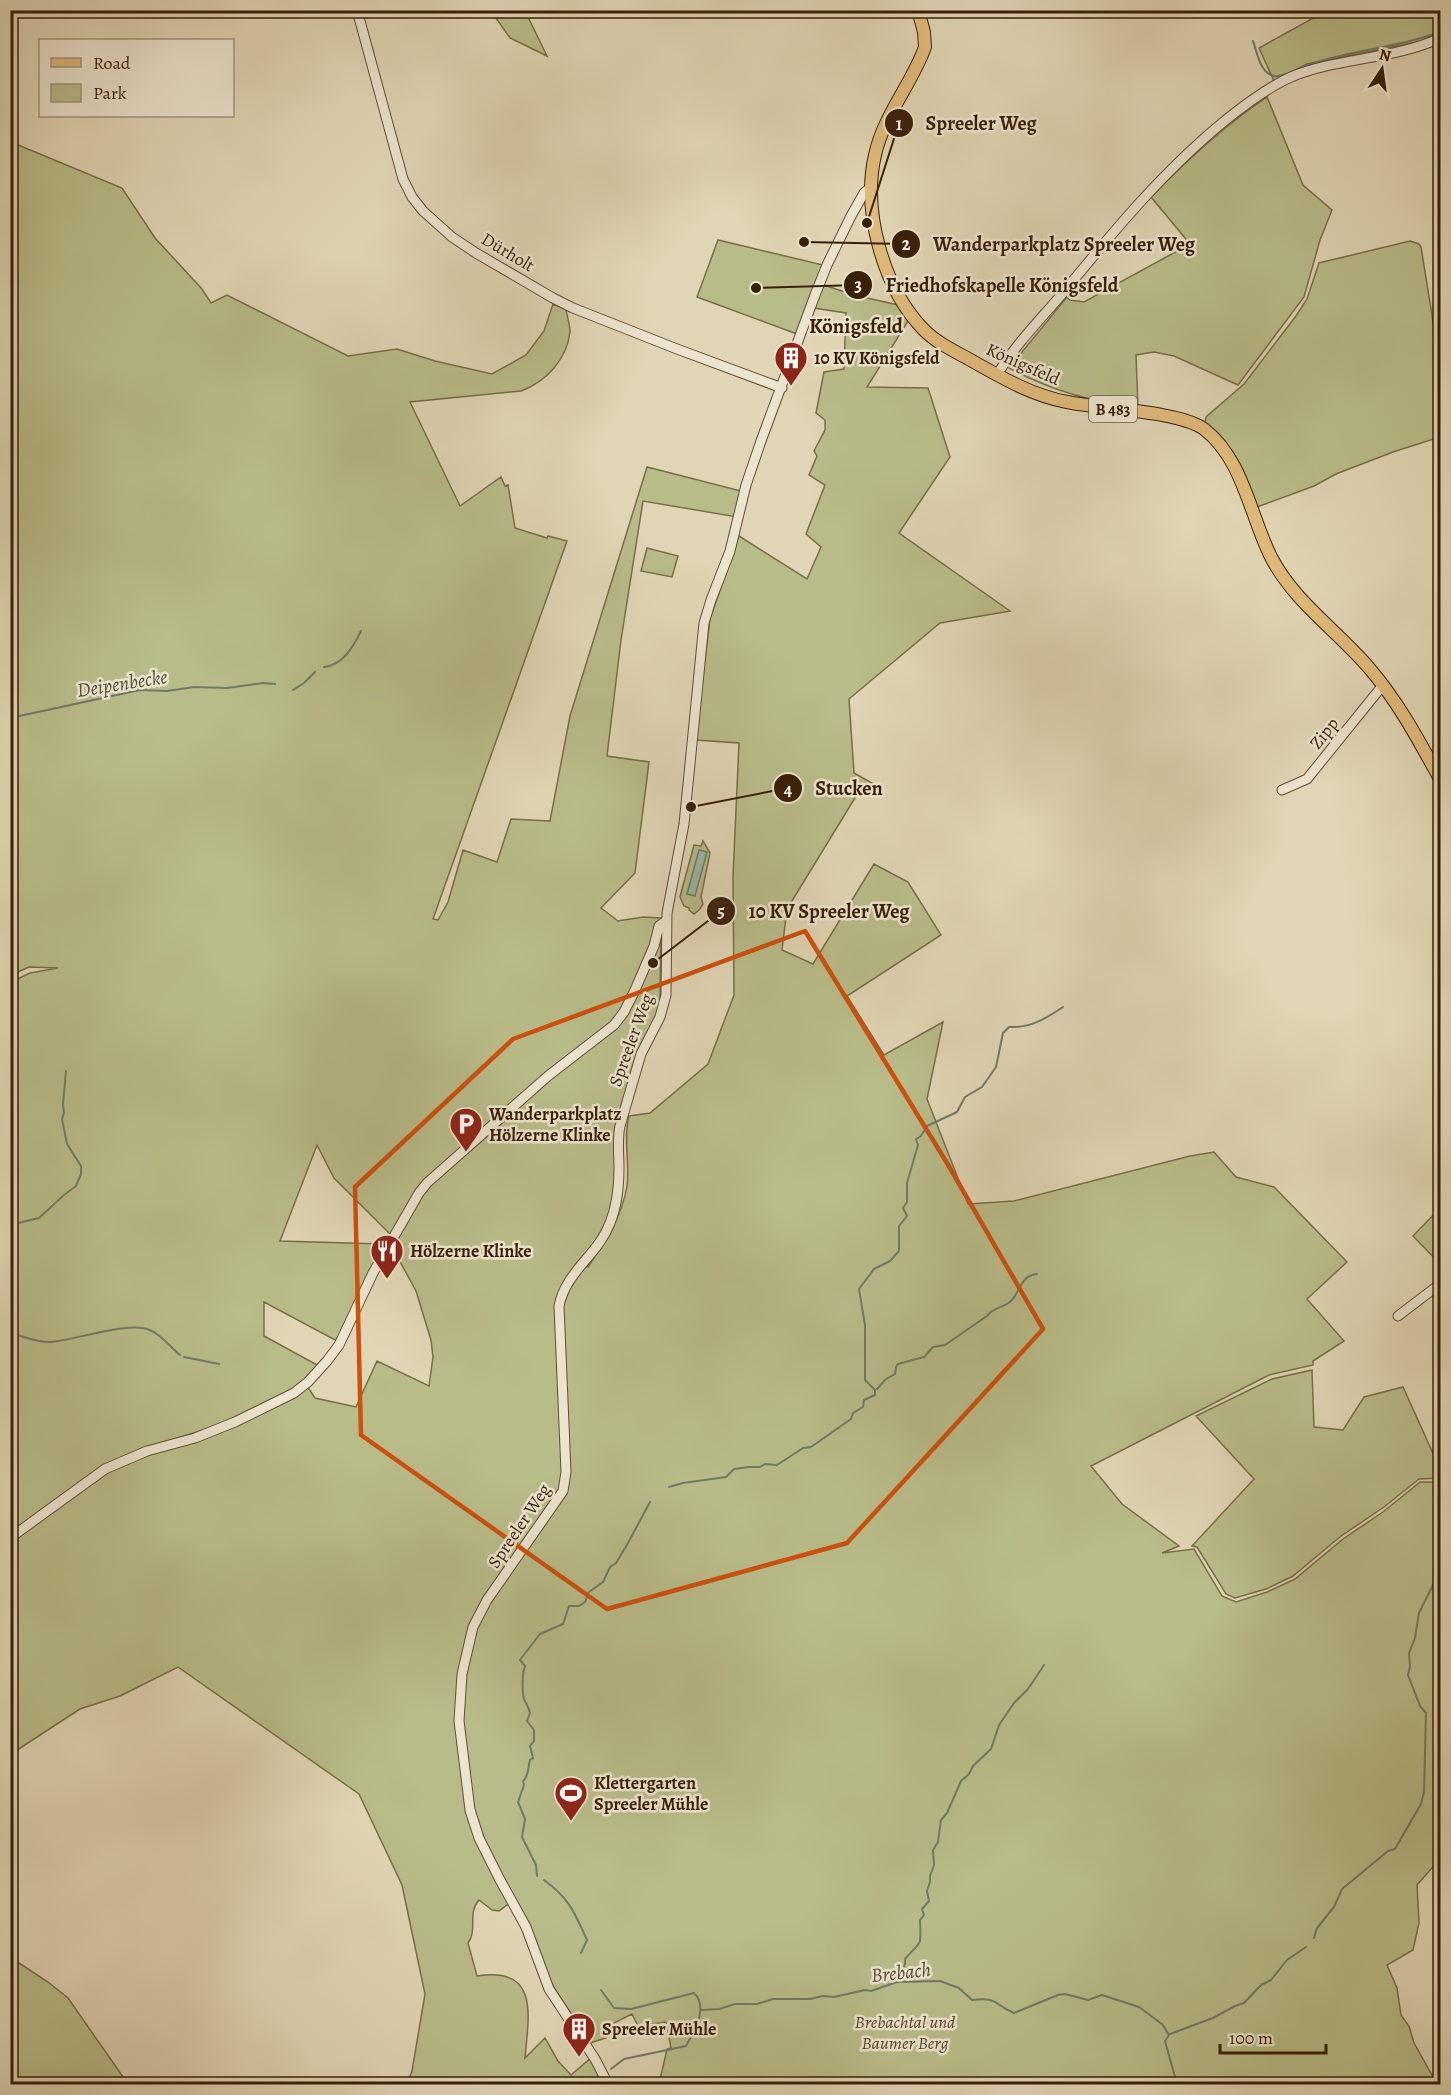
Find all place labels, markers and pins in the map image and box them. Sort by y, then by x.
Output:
callout: Spreeler Weg [884,104,1049,142]
callout: Wanderparkplatz Spreeler Weg [891,225,1207,263]
callout: Friedhofskapelle Königsfeld [843,266,1130,304]
building icon: 10 KV Königsfeld [773,340,809,387]
place label: 10 KV Königsfeld [814,346,940,370]
callout: Stucken [773,769,895,807]
callout: 10 KV Spreeler Weg [706,892,921,930]
place label: Wanderparkplatz Hölzerne Klinke [488,1102,621,1147]
parking icon: Wanderparkplatz Hölzerne Klinke [448,1106,484,1153]
restaurant icon: Hölzerne Klinke [369,1233,405,1280]
place label: Hölzerne Klinke [410,1239,532,1263]
place label: Klettergarten Spreeler Mühle [594,1771,708,1816]
sports icon: Klettergarten Spreeler Mühle [553,1775,589,1822]
building icon: Spreeler Mühle [561,2011,597,2058]
place label: Spreeler Mühle [602,2017,716,2041]

